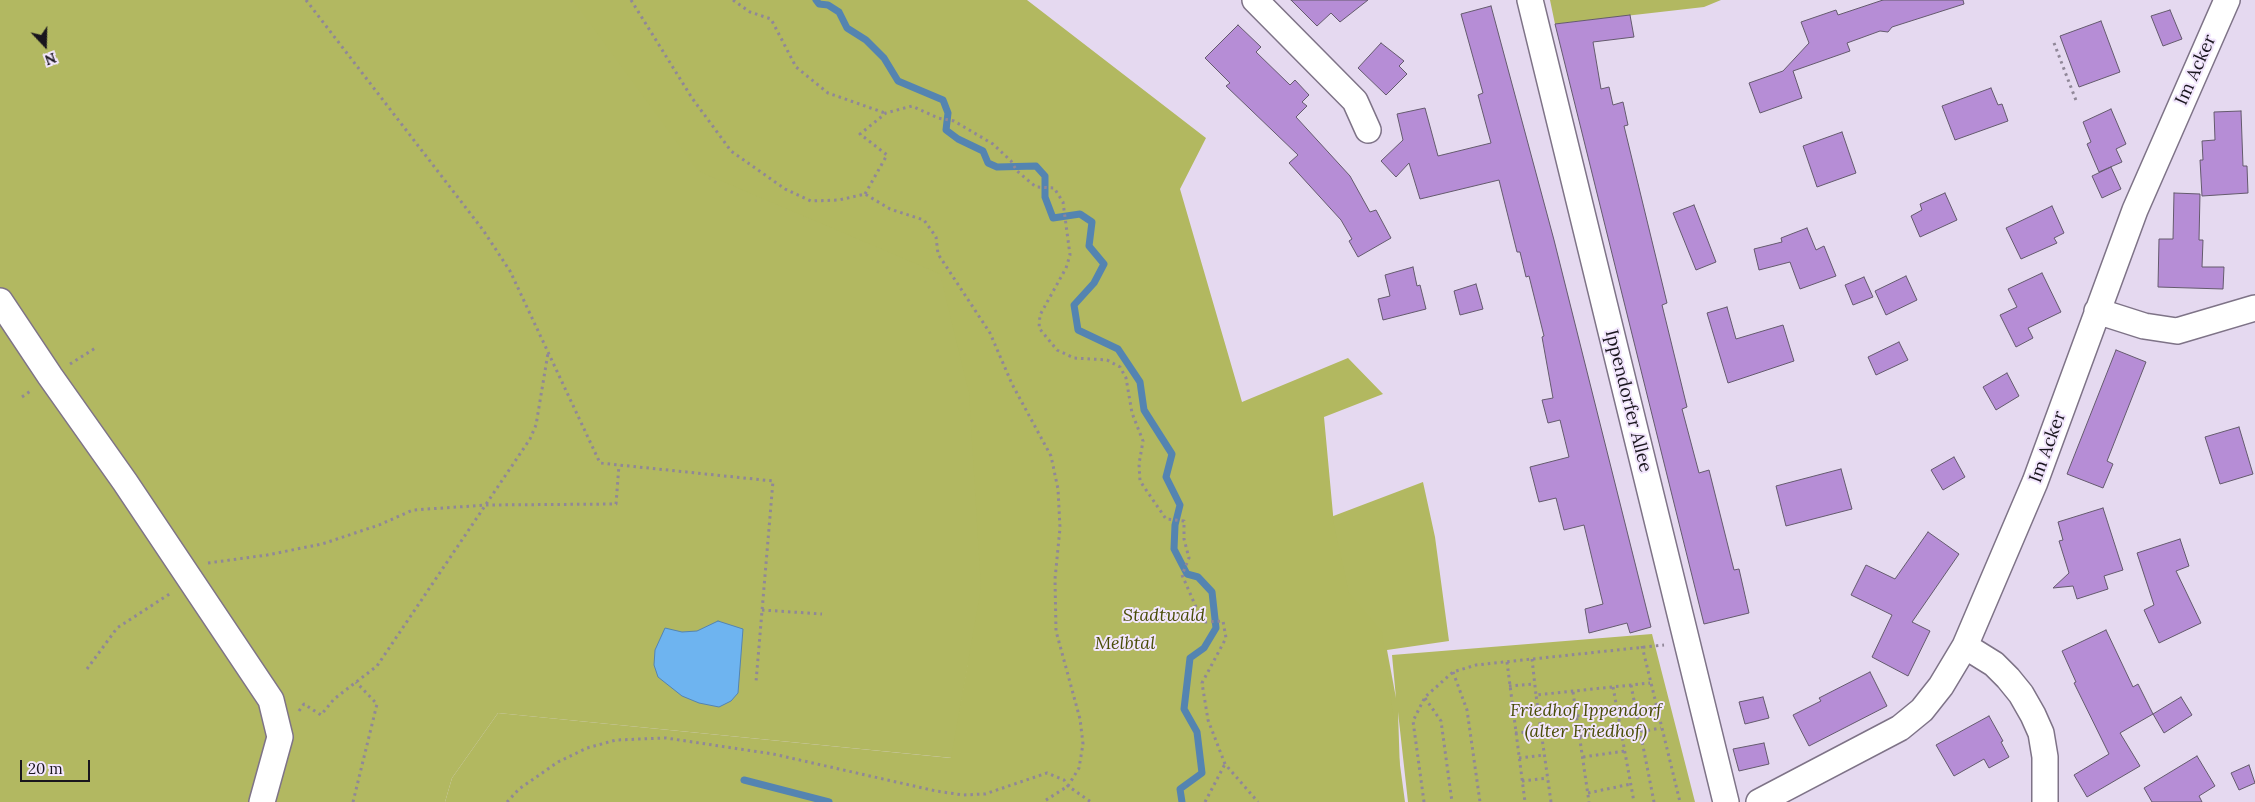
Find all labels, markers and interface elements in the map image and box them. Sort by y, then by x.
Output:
north arrow [20,20,70,70]
street label: Im Acker [2171,32,2221,108]
text: N [42,49,59,69]
street label: Ippendorfer Allee [1600,328,1656,474]
street label: Im Acker [2025,408,2071,486]
park label: Stadtwald [1123,605,1205,627]
park label: Melbtal [1095,633,1155,655]
park label: Friedhof Ippendorf (alter Friedhof) [1510,700,1662,742]
scale bar [22,750,92,782]
text: 20 m [28,759,63,778]

